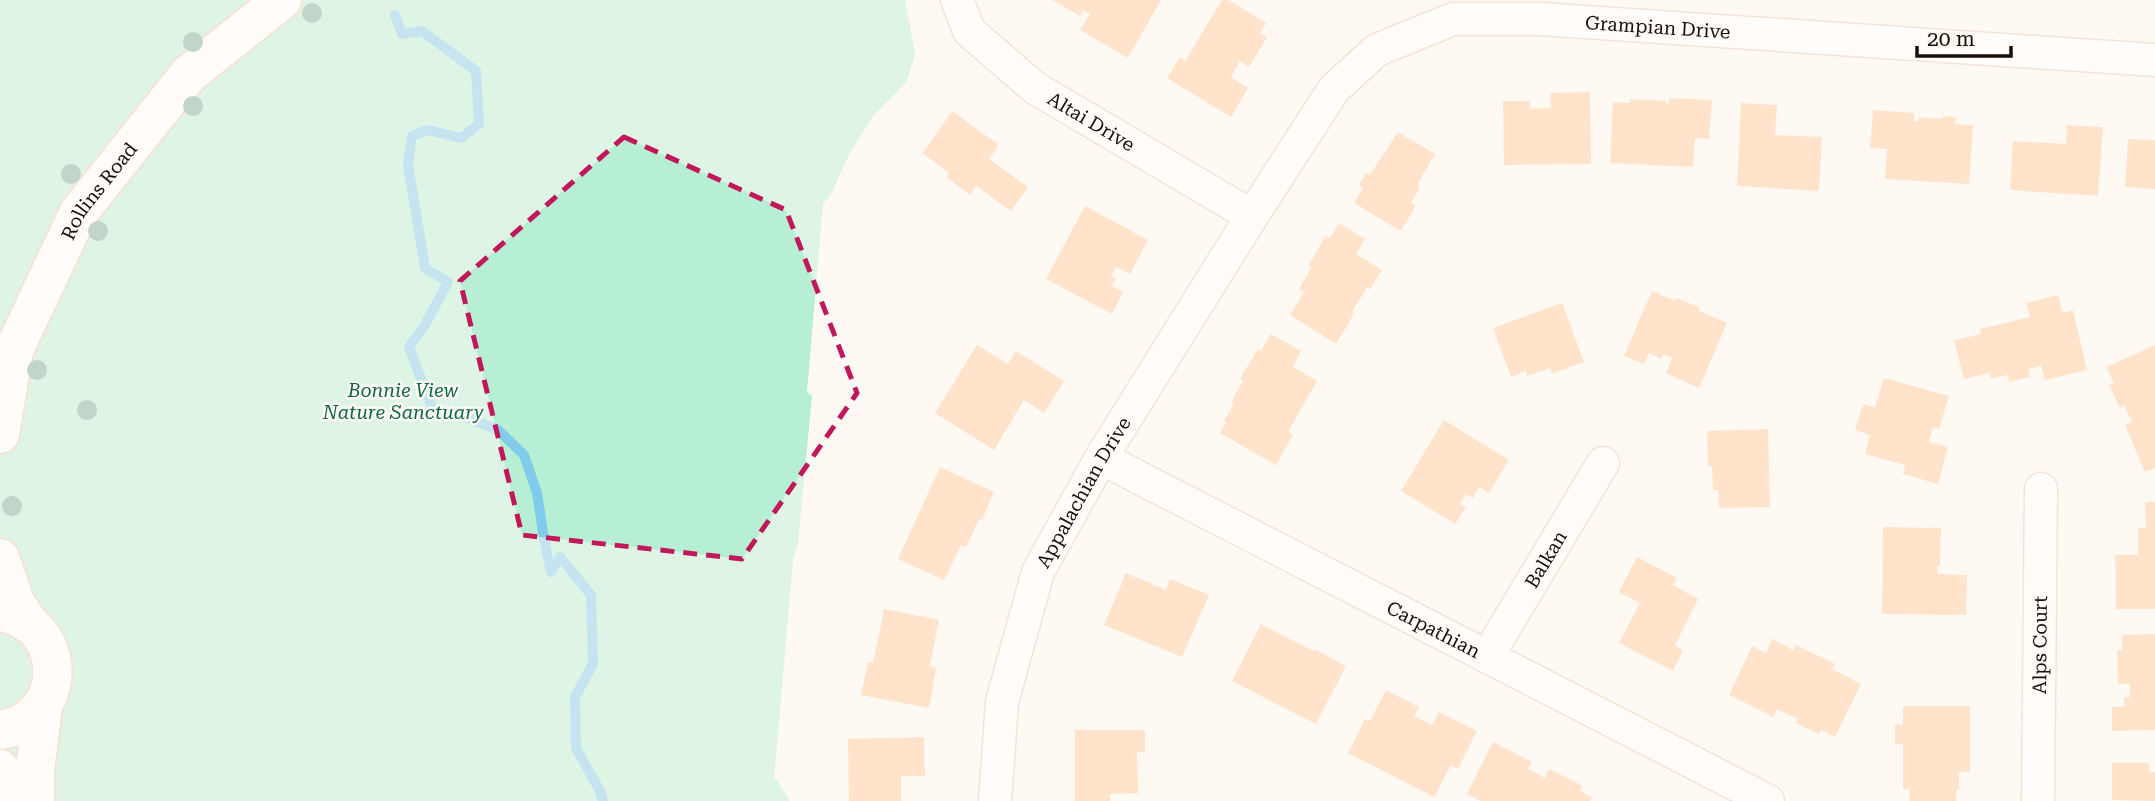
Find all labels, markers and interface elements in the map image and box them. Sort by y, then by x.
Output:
street label: Grampian Drive [1584,11,1731,44]
scale bar [1917,14,2011,58]
text: 20 m [1927,27,1975,51]
street label: Altai Drive [1043,87,1139,156]
street label: Rollins Road [57,138,142,244]
park label: Bonnie View Nature Sanctuary [322,379,484,424]
street label: Appalachian Drive [1032,413,1136,572]
street label: Balkan [1520,527,1572,592]
street label: Carpathian [1383,596,1484,663]
street label: Alps Court [2028,596,2052,694]

